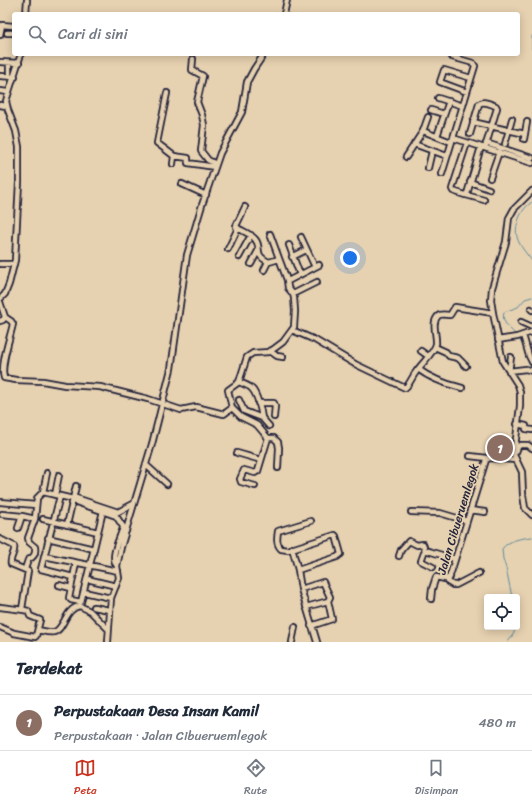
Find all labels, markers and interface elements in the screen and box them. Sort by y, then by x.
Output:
search box [12,12,520,56]
text: Cari di sini [58,21,128,47]
icon: search [26,23,48,45]
your location [340,248,360,268]
pin: 1 [487,433,513,463]
street label: Jalan Cibueruemlegok [430,460,486,578]
map controls [484,594,520,630]
button: locate [484,594,520,630]
text: Terdekat [16,653,82,683]
text: Perpustakaan Desa Insan Kamil [54,698,259,724]
text: 1 [26,711,32,734]
text: 480 m [478,711,516,734]
text: Perpustakaan · Jalan Cibueruemlegok [54,724,267,747]
tab: Peta [74,757,96,800]
tab: Rute [244,757,267,800]
tab: Disimpan [415,757,458,800]

